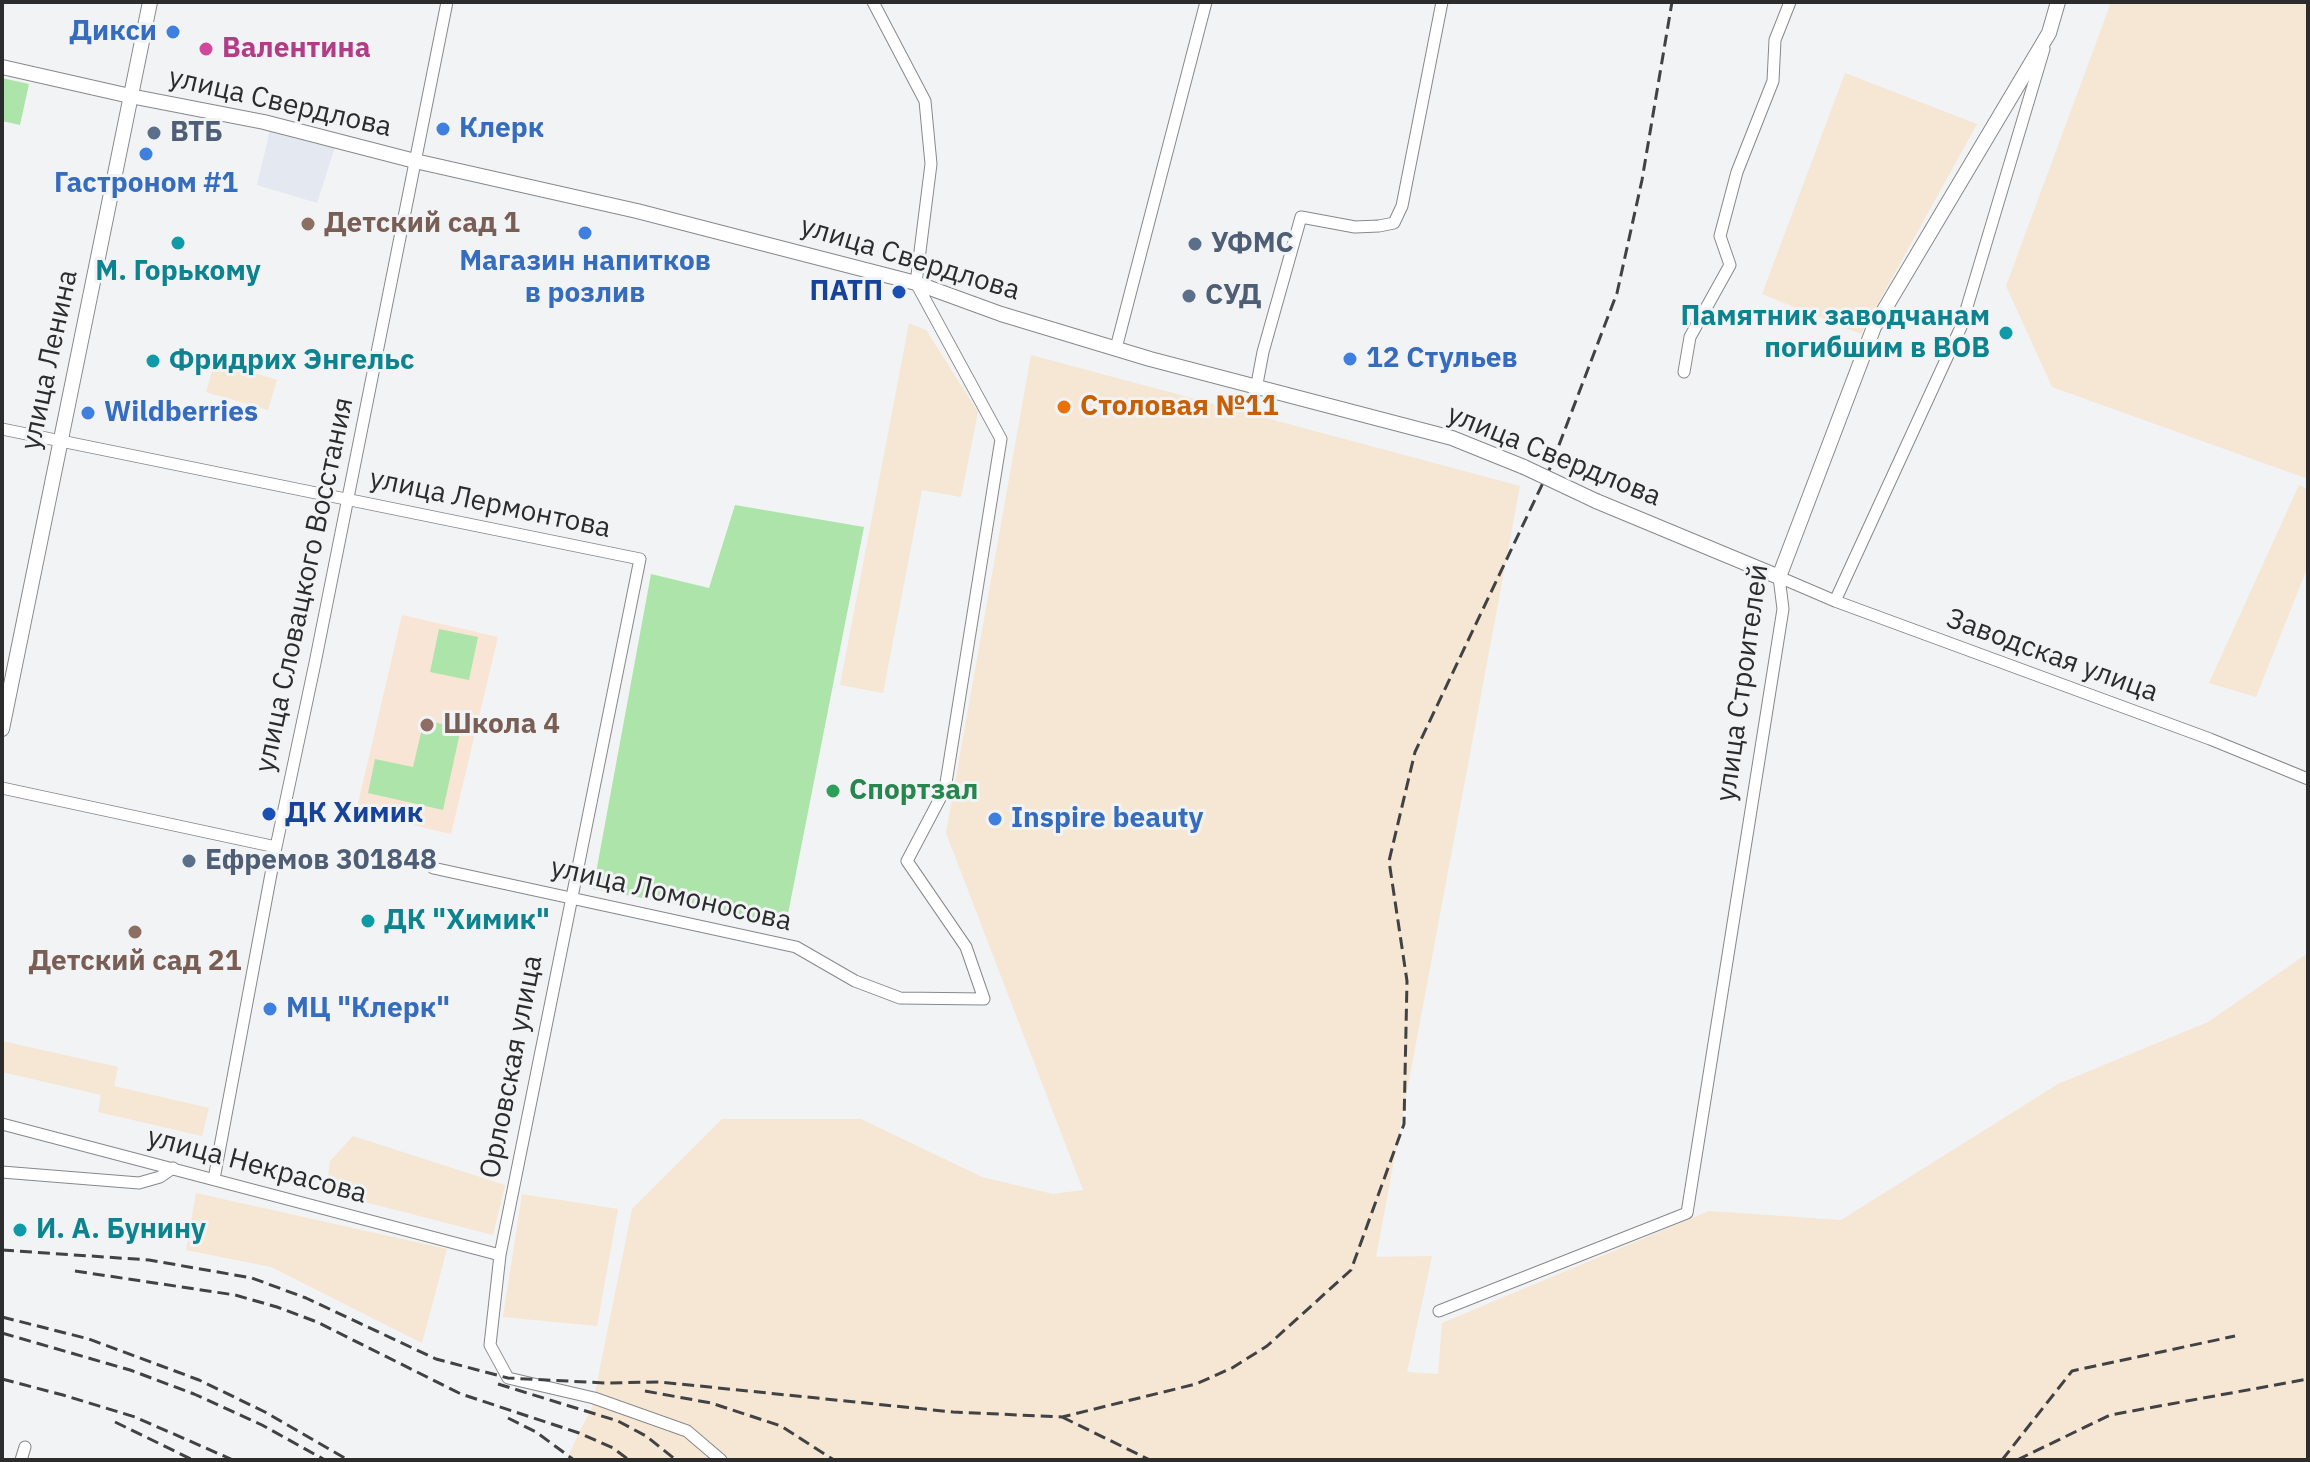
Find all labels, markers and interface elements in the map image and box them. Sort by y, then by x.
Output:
place label: Дикси [69,15,157,49]
marker: Дикси [164,23,182,41]
place label: Валентина [222,32,371,66]
marker: Валентина [197,40,215,58]
street label: улица Свердлова [165,61,395,145]
place label: Клерк [459,112,544,146]
place label: ВТБ [170,116,223,150]
marker: Клерк [434,120,452,138]
marker: ВТБ [145,124,163,142]
marker: Гастроном #1 [137,145,155,163]
place label: Гастроном #1 [54,167,238,201]
place label: Детский сад 1 [324,207,520,241]
street label: улица Свердлова [796,210,1024,308]
marker: Детский сад 1 [299,215,317,233]
marker: Магазин напитков в розлив [576,224,594,242]
place label: УФМС [1211,227,1294,261]
marker: М. Горькому [169,234,187,252]
marker: УФМС [1186,235,1204,253]
place label: Магазин напитков в розлив [459,245,711,311]
place label: М. Горькому [95,255,261,289]
street label: улица Ленина [15,267,85,453]
place label: ПАТП [810,275,883,309]
place label: СУД [1205,279,1262,313]
marker: ПАТП [890,283,908,301]
marker: СУД [1180,287,1198,305]
place label: Памятник заводчанам погибшим в ВОВ [1680,300,1990,366]
marker: Памятник заводчанам погибшим в ВОВ [1997,324,2015,342]
place label: 12 Стульев [1366,342,1518,376]
place label: Фридрих Энгельс [169,344,415,378]
marker: 12 Стульев [1341,350,1359,368]
marker: Фридрих Энгельс [144,352,162,370]
place label: Столовая №11 [1080,390,1279,424]
street label: улица Словацкого Восстания [249,394,361,776]
place label: Wildberries [104,396,258,430]
marker: Столовая №11 [1055,398,1073,416]
street label: улица Свердлова [1442,398,1666,514]
marker: Wildberries [79,404,97,422]
street label: улица Лермонтова [366,462,614,546]
street label: улица Строителей [1710,562,1776,804]
street label: Заводская улица [1942,602,2162,710]
place label: Школа 4 [443,708,560,742]
marker: Школа 4 [418,716,436,734]
place label: Спортзал [849,774,978,808]
marker: Спортзал [824,782,842,800]
place label: ДК Химик [285,797,423,831]
place label: Inspire beauty [1011,802,1203,836]
marker: ДК Химик [260,805,278,823]
marker: Inspire beauty [986,810,1004,828]
place label: Ефремов 301848 [205,844,437,878]
street label: улица Ломоносова [547,851,795,939]
marker: Ефремов 301848 [180,852,198,870]
place label: ДК "Химик" [384,904,550,938]
marker: ДК "Химик" [359,912,377,930]
marker: Детский сад 21 [126,923,144,941]
place label: Детский сад 21 [29,945,241,979]
street label: Орловская улица [474,953,550,1181]
place label: МЦ "Клерк" [286,992,450,1026]
marker: МЦ "Клерк" [261,1000,279,1018]
street label: улица Некрасова [144,1121,370,1211]
place label: И. А. Бунину [36,1213,206,1247]
marker: И. А. Бунину [11,1221,29,1239]

